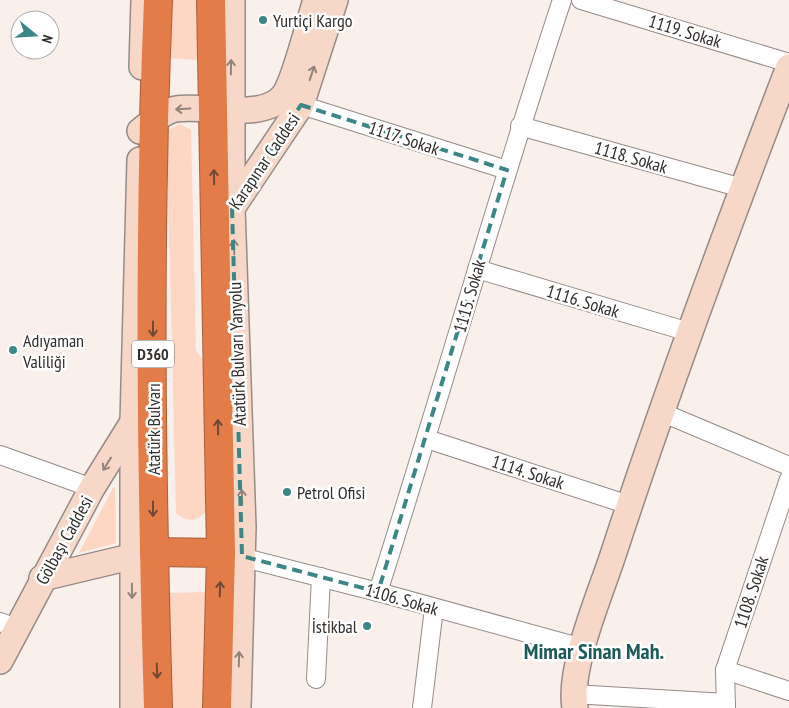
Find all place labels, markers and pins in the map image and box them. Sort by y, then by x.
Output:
place label: Yurtiçi Kargo [273,9,353,32]
marker: Yurtiçi Kargo [257,14,269,26]
place label: Adıyaman Valiliği [22,329,84,373]
marker: Adıyaman Valiliği [7,344,19,356]
place label: Petrol Ofisi [297,481,365,504]
marker: Petrol Ofisi [281,486,293,498]
place label: İstikbal [312,615,358,638]
marker: İstikbal [361,620,373,632]

